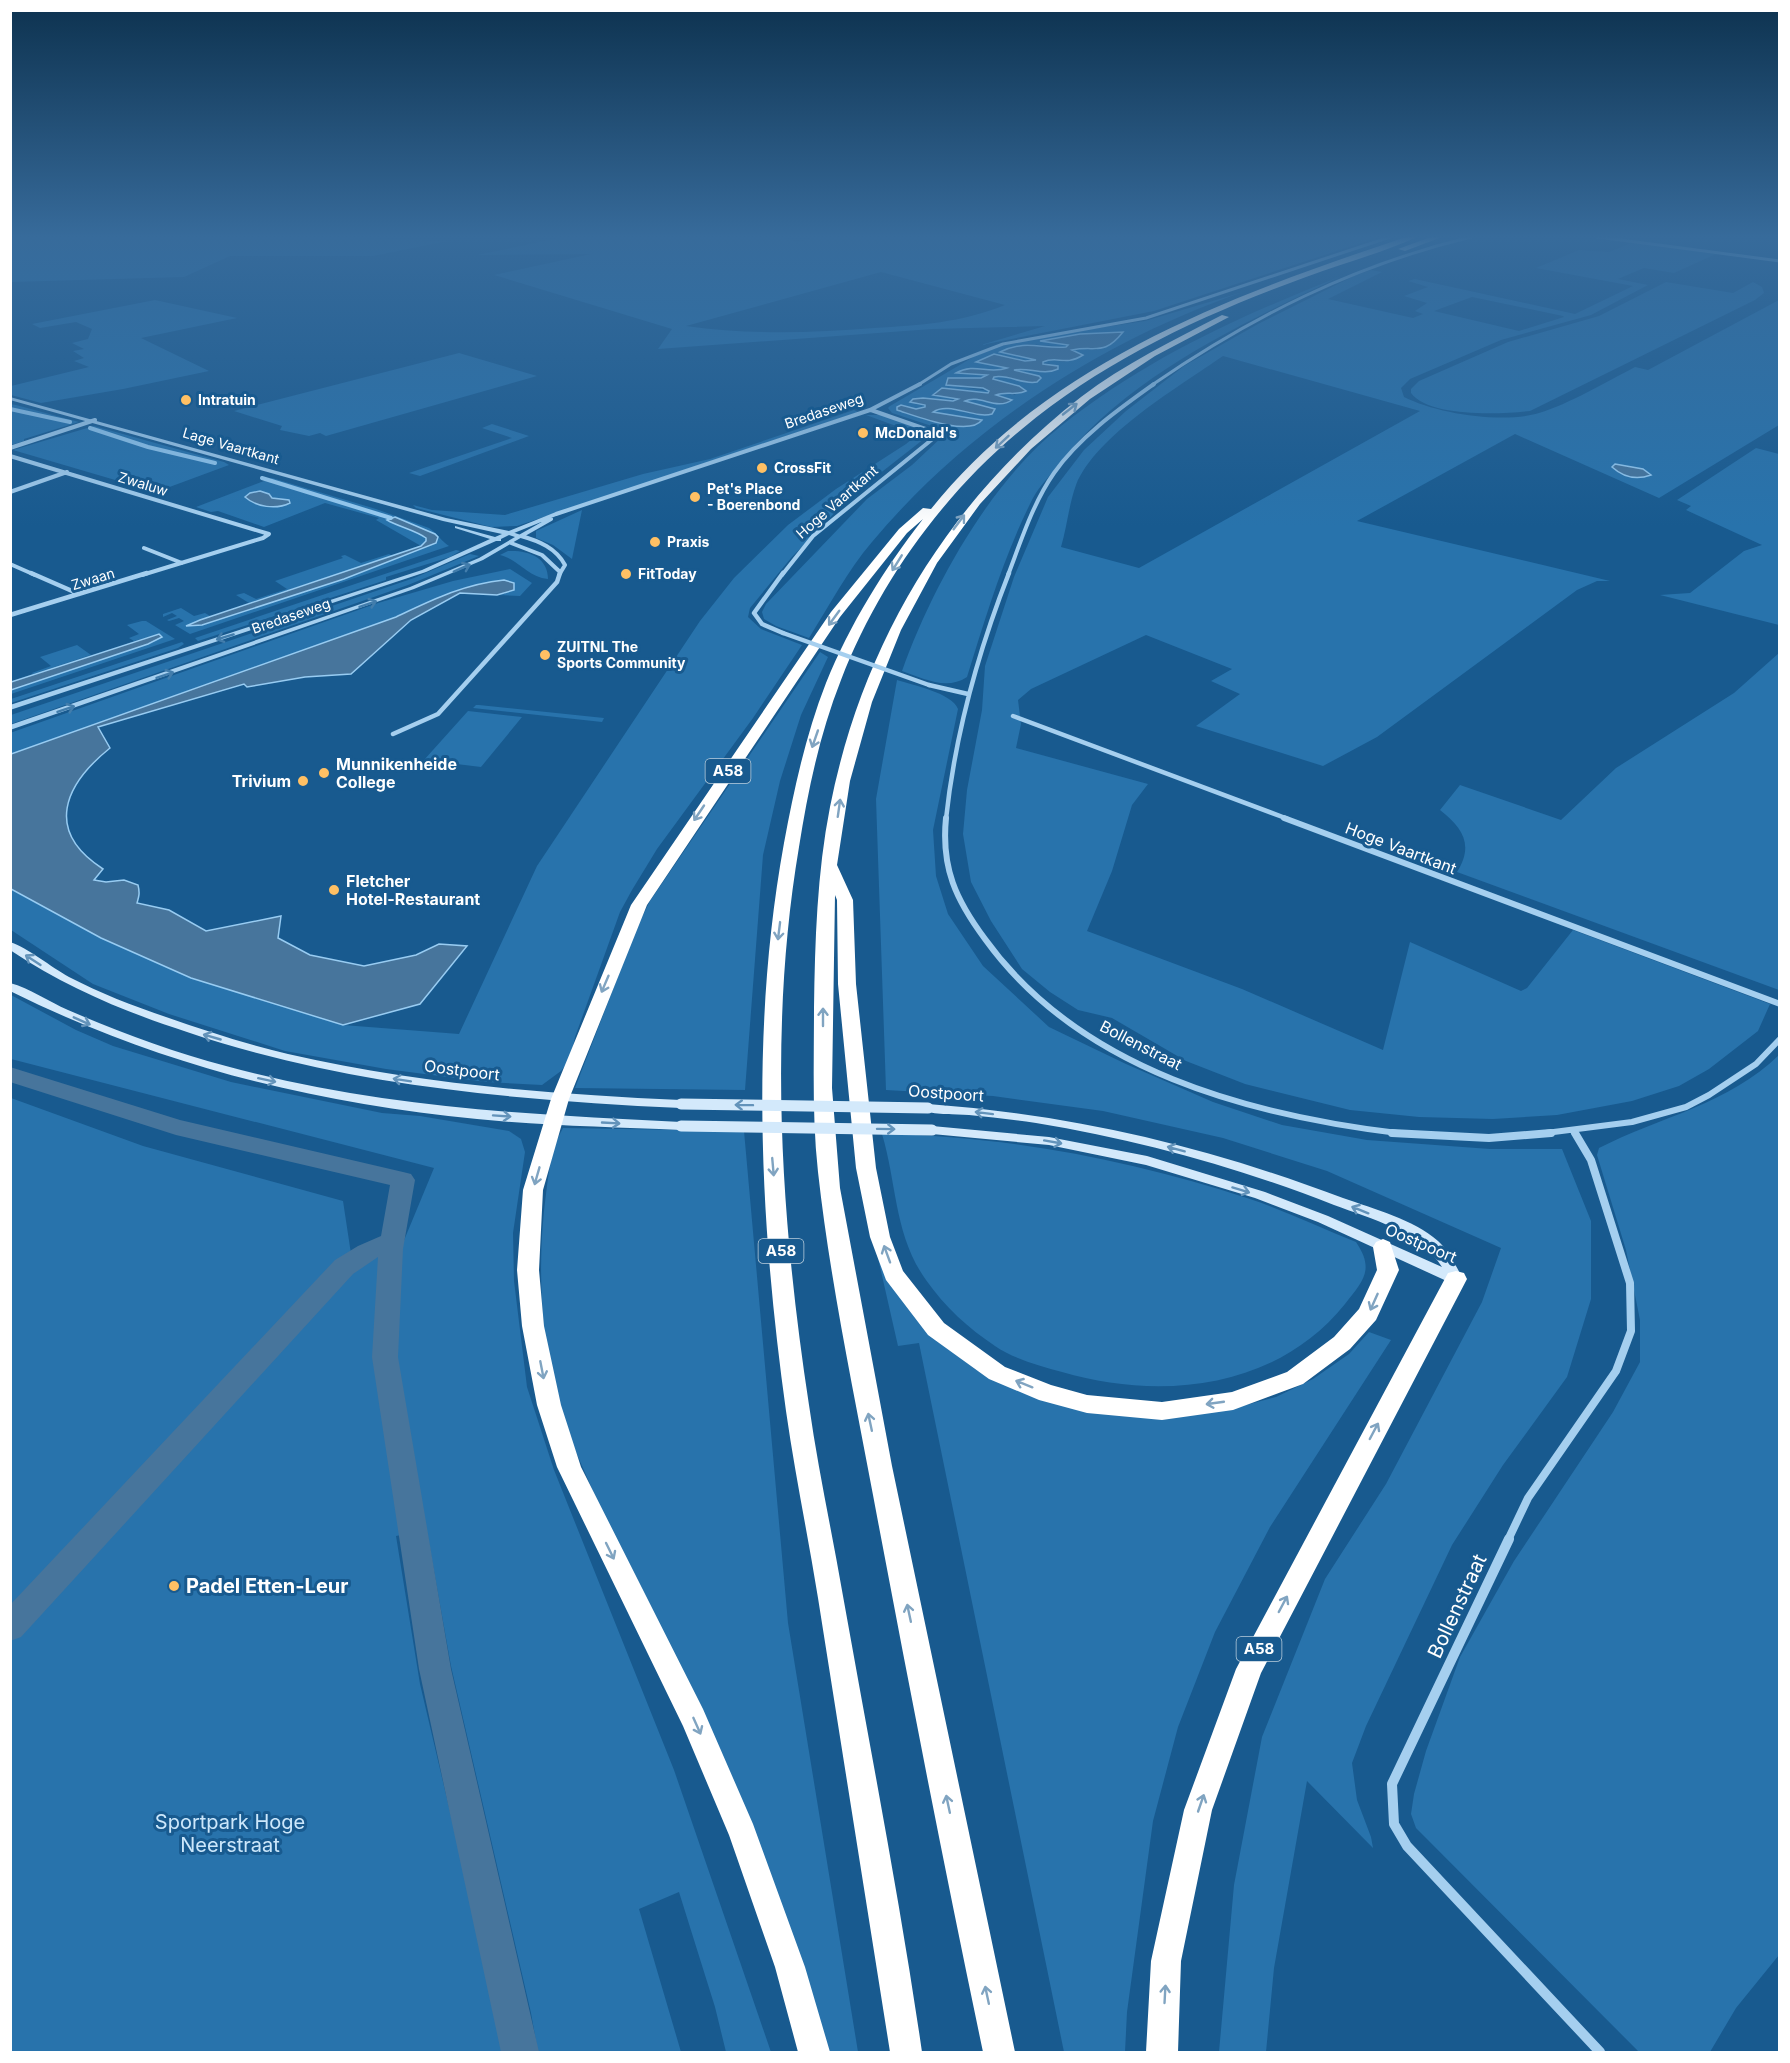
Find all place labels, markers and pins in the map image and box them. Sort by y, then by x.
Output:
place label: Intratuin [198,391,256,408]
marker: Intratuin [179,393,193,407]
place label: McDonald's [875,424,957,441]
marker: McDonald's [856,426,870,440]
place label: CrossFit [774,459,831,476]
marker: CrossFit [755,461,769,475]
place label: Pet's Place - Boerenbond [707,480,800,513]
marker: Pet's Place - Boerenbond [688,490,702,504]
place label: Praxis [667,533,710,550]
marker: Praxis [648,535,662,549]
place label: FitToday [638,565,697,582]
marker: FitToday [619,567,633,581]
place label: ZUITNL The Sports Community [557,638,686,671]
marker: ZUITNL The Sports Community [538,648,552,662]
place label: Munnikenheide College [336,754,457,792]
marker: Munnikenheide College [317,766,331,780]
place label: Trivium [232,771,291,791]
marker: Trivium [296,774,310,788]
place label: Fletcher Hotel-Restaurant [346,871,480,909]
marker: Fletcher Hotel-Restaurant [327,883,341,897]
place label: Padel Etten-Leur [186,1574,348,1598]
marker: Padel Etten-Leur [167,1579,181,1593]

